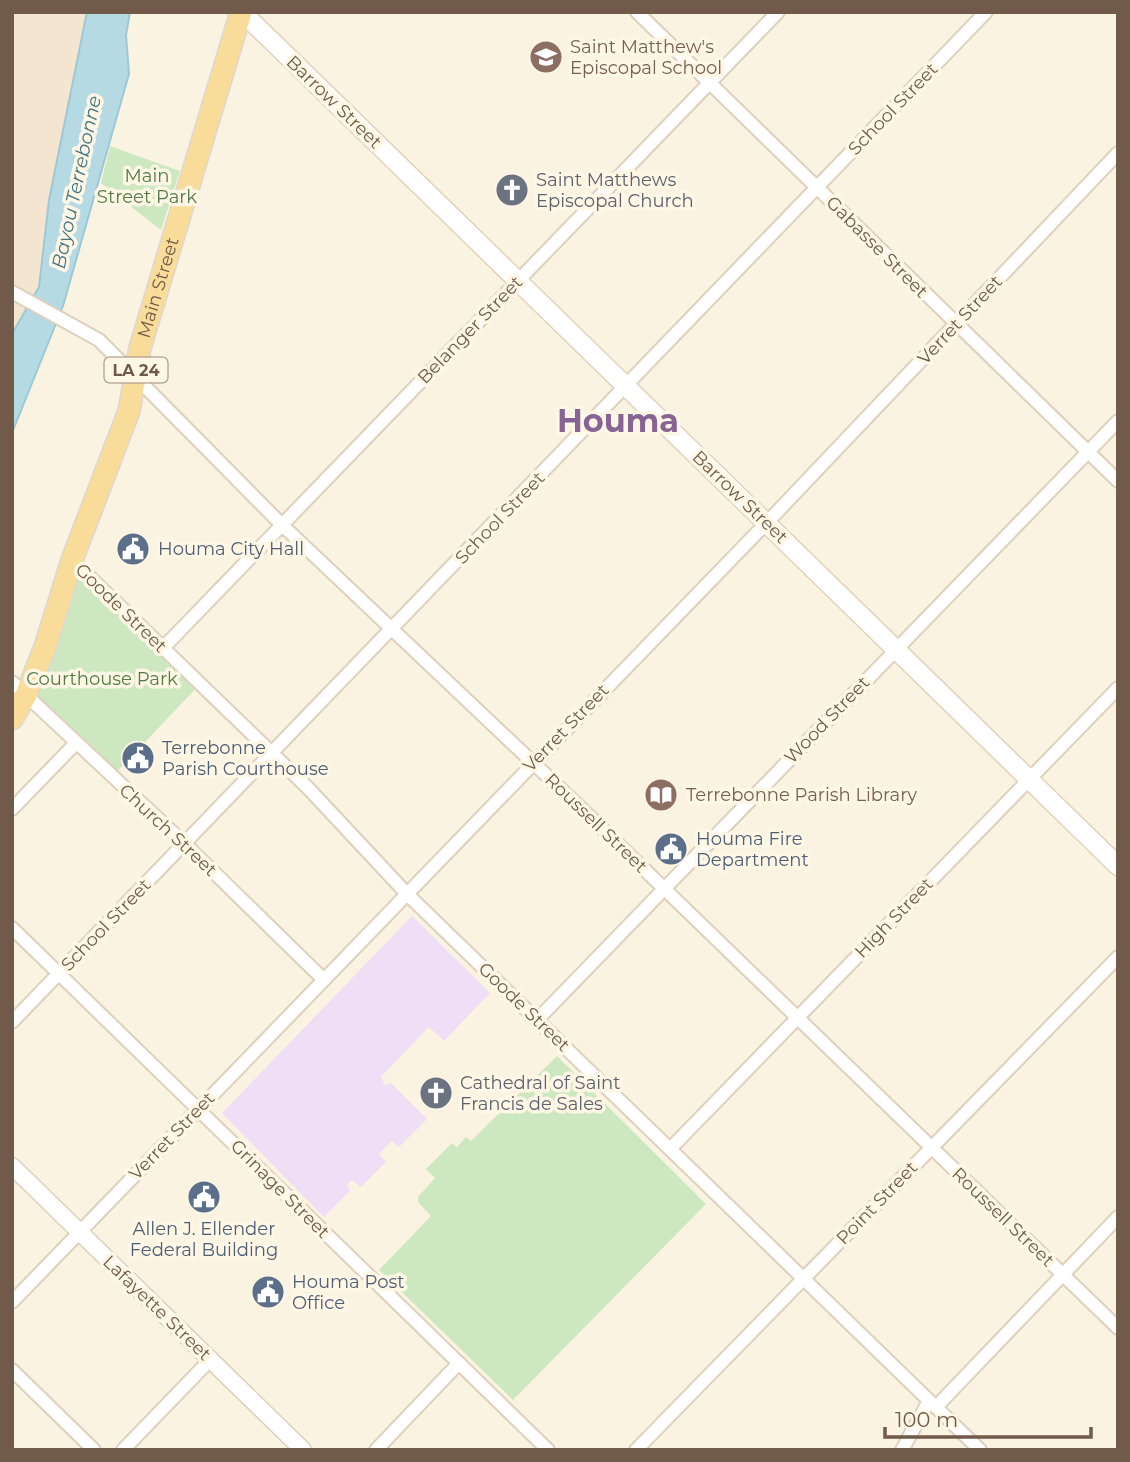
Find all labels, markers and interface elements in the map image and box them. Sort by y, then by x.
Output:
place label: Saint Matthew's Episcopal School [570,36,722,79]
school or university icon: Saint Matthew's Episcopal School [527,38,565,76]
street label: Barrow Street [282,51,386,153]
street label: School Street [843,58,943,160]
water label: Bayou Terrebonne [47,93,106,271]
park label: Main Street Park [97,165,197,208]
place label: Saint Matthews Episcopal Church [536,169,694,212]
church icon: Saint Matthews Episcopal Church [493,171,531,209]
street label: Gabasse Street [822,192,932,302]
street label: Main Street [133,235,184,341]
street label: Belanger Street [413,271,527,389]
street label: Verret Street [913,271,1007,369]
road number: LA 24 [104,358,168,382]
district label: Houma [557,401,679,440]
street label: Barrow Street [688,446,792,548]
street label: School Street [450,467,550,569]
public building icon: Houma City Hall [114,530,152,568]
place label: Houma City Hall [158,538,304,560]
street label: Goode Street [71,559,171,657]
park label: Courthouse Park [26,668,178,690]
street label: Wood Street [780,672,874,768]
street label: Verret Street [519,679,613,777]
place label: Terrebonne Parish Courthouse [162,737,329,780]
public building icon: Terrebonne Parish Courthouse [119,739,157,777]
street label: Roussell Street [540,769,652,877]
library icon: Terrebonne Parish Library [642,776,680,814]
street label: Church Street [115,779,221,881]
place label: Terrebonne Parish Library [686,784,917,806]
place label: Houma Fire Department [696,828,809,871]
public building icon: Houma Fire Department [652,830,690,868]
street label: High Street [850,873,938,963]
street label: School Street [56,874,156,976]
street label: Goode Street [474,958,574,1056]
place label: Cathedral of Saint Francis de Sales [460,1072,621,1115]
church icon: Cathedral of Saint Francis de Sales [417,1074,455,1112]
street label: Verret Street [125,1087,219,1185]
street label: Grinage Street [226,1135,334,1243]
street label: Point Street [832,1157,922,1249]
street label: Roussell Street [947,1163,1059,1271]
public building icon: Allen J. Ellender Federal Building [185,1178,223,1216]
place label: Allen J. Ellender Federal Building [130,1218,278,1261]
street label: Lafayette Street [98,1251,216,1365]
place label: Houma Post Office [292,1271,405,1314]
public building icon: Houma Post Office [249,1273,287,1311]
scale bar [885,1396,1092,1440]
text: 100 m [895,1407,958,1432]

